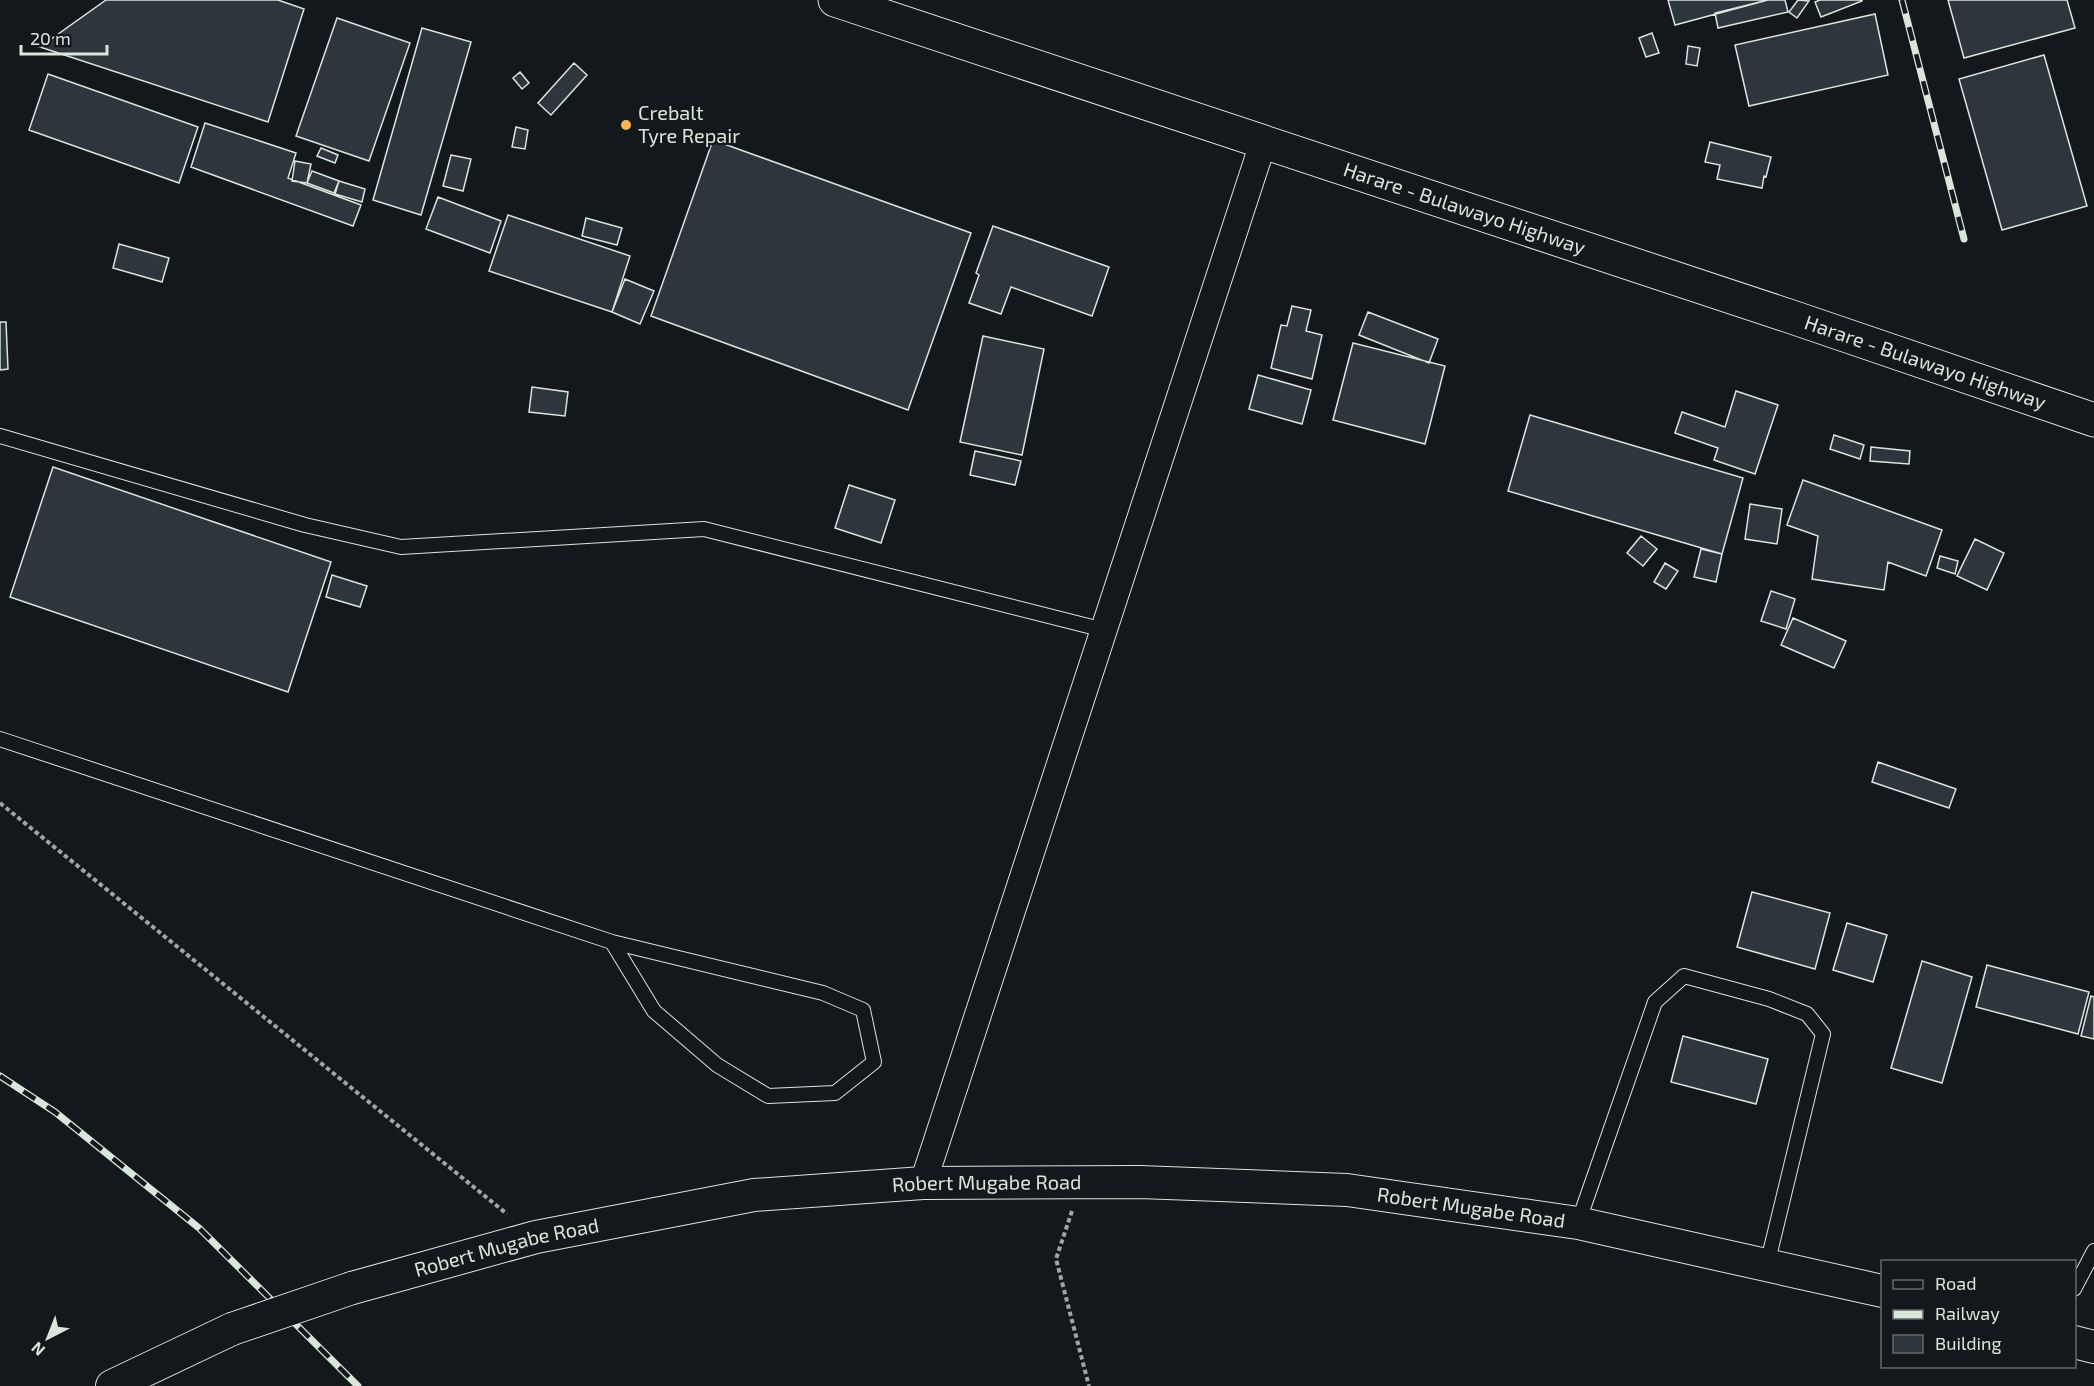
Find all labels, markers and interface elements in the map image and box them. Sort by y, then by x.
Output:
scale bar [21,18,106,56]
text: 20 m [30,27,71,49]
place label: Crebalt Tyre Repair [638,100,740,147]
marker: Crebalt Tyre Repair [619,118,633,132]
street label: Harare - Bulawayo Highway [1341,156,1589,259]
street label: Harare - Bulawayo Highway [1802,309,2050,414]
street label: Robert Mugabe Road [891,1169,1081,1196]
street label: Robert Mugabe Road [1376,1181,1567,1232]
street label: Robert Mugabe Road [411,1212,601,1281]
legend [1881,1260,2076,1368]
text: Road [1935,1272,1976,1294]
text: Railway [1935,1302,2000,1324]
north arrow [18,1308,78,1368]
text: Building [1935,1332,2002,1354]
text: N [27,1339,48,1360]

